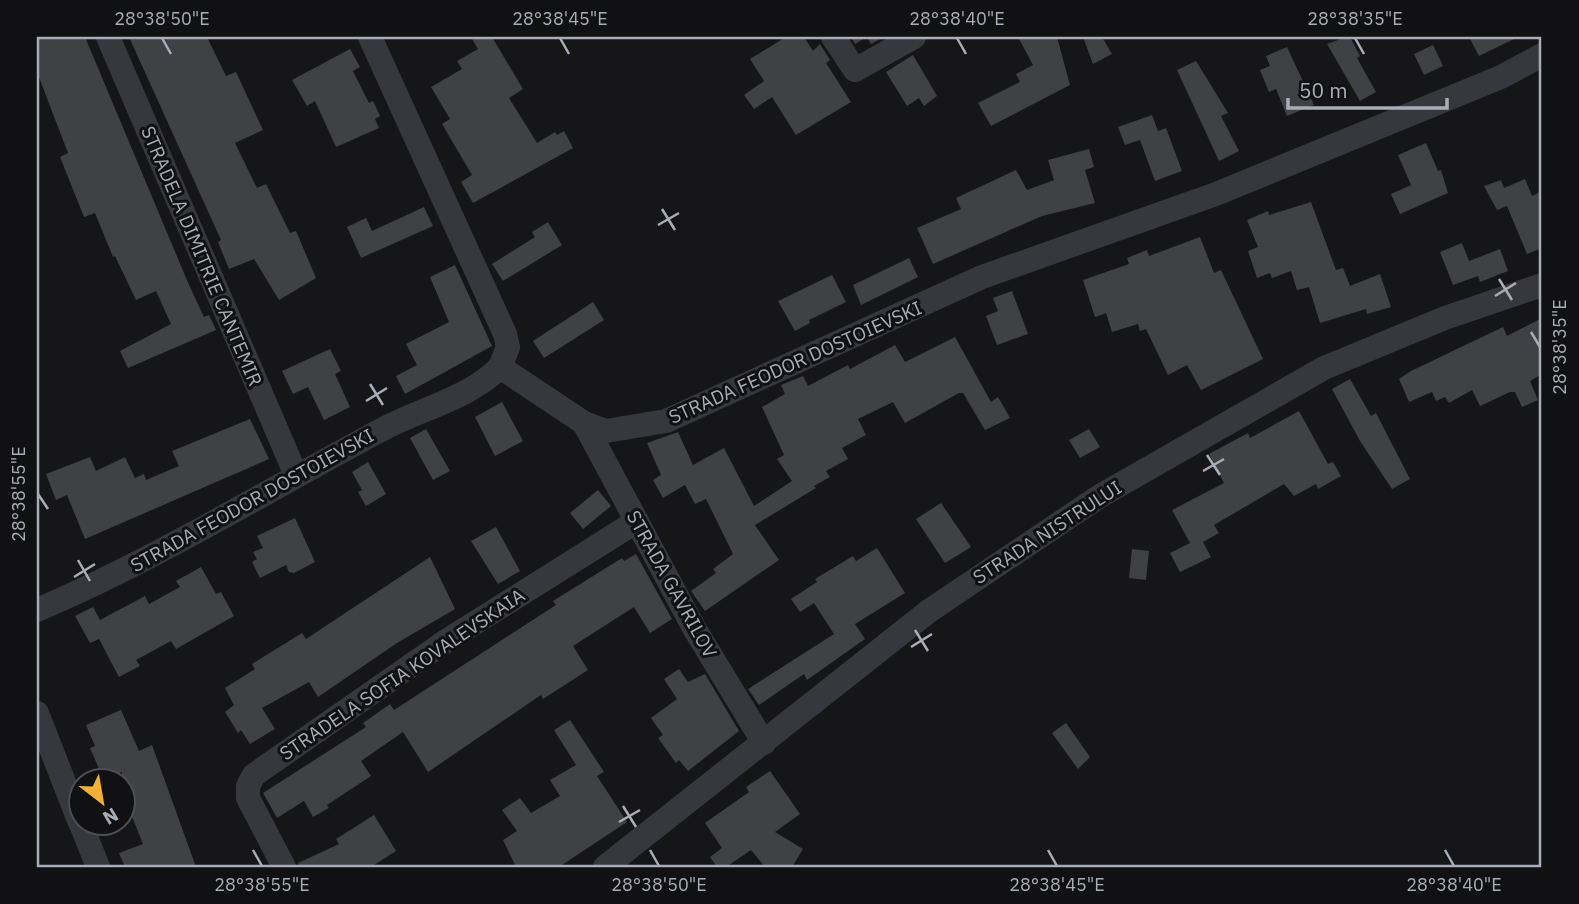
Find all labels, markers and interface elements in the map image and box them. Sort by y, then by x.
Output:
text: 28°38'50"E [114,7,210,30]
text: 28°38'45"E [512,7,608,30]
text: 28°38'40"E [909,7,1005,30]
text: 28°38'35"E [1307,7,1403,30]
scale bar [1288,66,1448,110]
text: 50 m [1299,76,1348,104]
street label: STRADELA DIMITRIE CANTEMIR [136,122,268,390]
street label: STRADA FEODOR DOSTOIEVSKI [665,295,925,429]
text: 28°38'35"E [1548,299,1571,395]
street label: STRADA FEODOR DOSTOIEVSKI [126,423,378,577]
text: 28°38'55"E [7,446,30,542]
street label: STRADA NISTRULUI [968,475,1126,589]
street label: STRADA GAVRILOV [622,506,723,662]
street label: STRADELA SOFIA KOVALEVSKAIA [275,583,529,765]
north arrow [66,768,136,838]
text: N [99,803,123,830]
text: 28°38'55"E [214,873,310,896]
text: 28°38'50"E [611,873,707,896]
text: 28°38'45"E [1009,873,1105,896]
text: 28°38'40"E [1406,873,1502,896]

